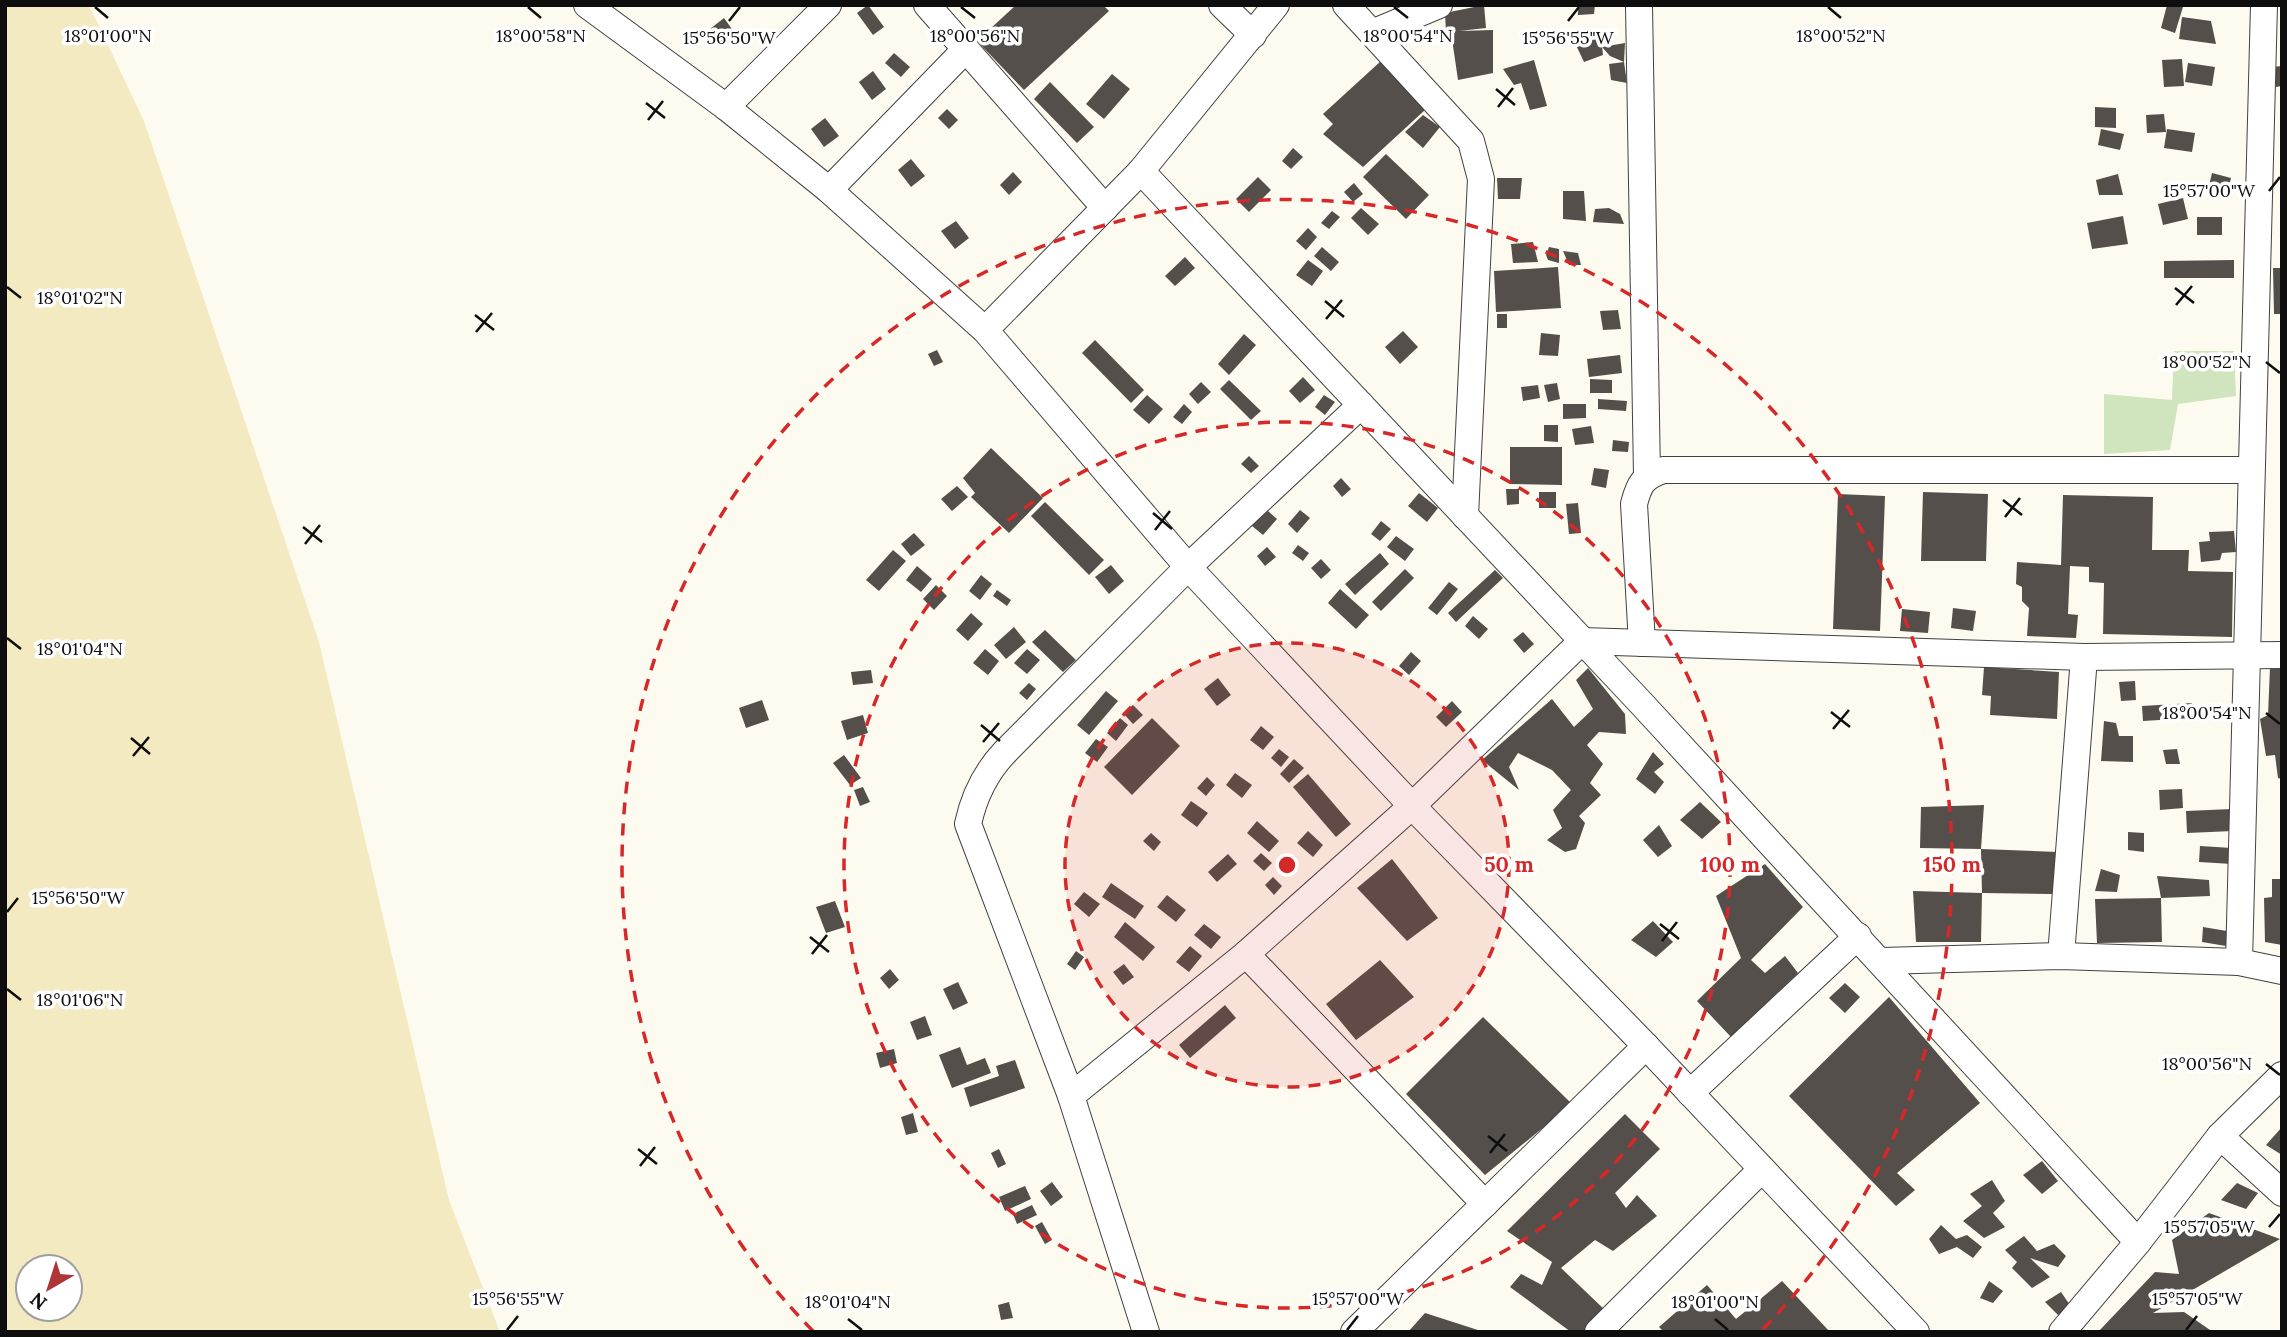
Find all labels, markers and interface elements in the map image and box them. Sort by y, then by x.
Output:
text: 18°01'00"N [64,24,152,47]
text: 18°00'58"N [496,24,586,47]
text: 18°00'56"N [930,24,1020,47]
text: 18°00'54"N [1363,24,1453,47]
text: 18°00'52"N [1796,24,1886,47]
text: 15°56'50"W [683,26,776,49]
text: 15°56'55"W [1522,26,1615,49]
text: 15°57'00"W [2163,179,2256,202]
text: 18°01'02"N [37,286,123,309]
text: 18°00'52"N [2162,350,2252,373]
text: 18°01'04"N [37,637,123,660]
text: 18°00'54"N [2162,701,2252,724]
text: 50 m [1484,851,1534,878]
text: 100 m [1700,851,1760,878]
text: 150 m [1923,851,1981,878]
centre of rings [1275,853,1299,877]
text: 15°56'50"W [32,886,125,909]
text: 18°01'06"N [37,988,123,1011]
text: 18°00'56"N [2162,1052,2252,1075]
text: 15°57'05"W [2164,1215,2255,1238]
north arrow [14,1253,84,1323]
text: N [25,1287,52,1315]
text: 15°56'55"W [472,1287,565,1310]
text: 15°57'00"W [1312,1287,1405,1310]
text: 15°57'05"W [2152,1287,2243,1310]
text: 18°01'04"N [805,1290,891,1313]
text: 18°01'00"N [1671,1290,1759,1313]

